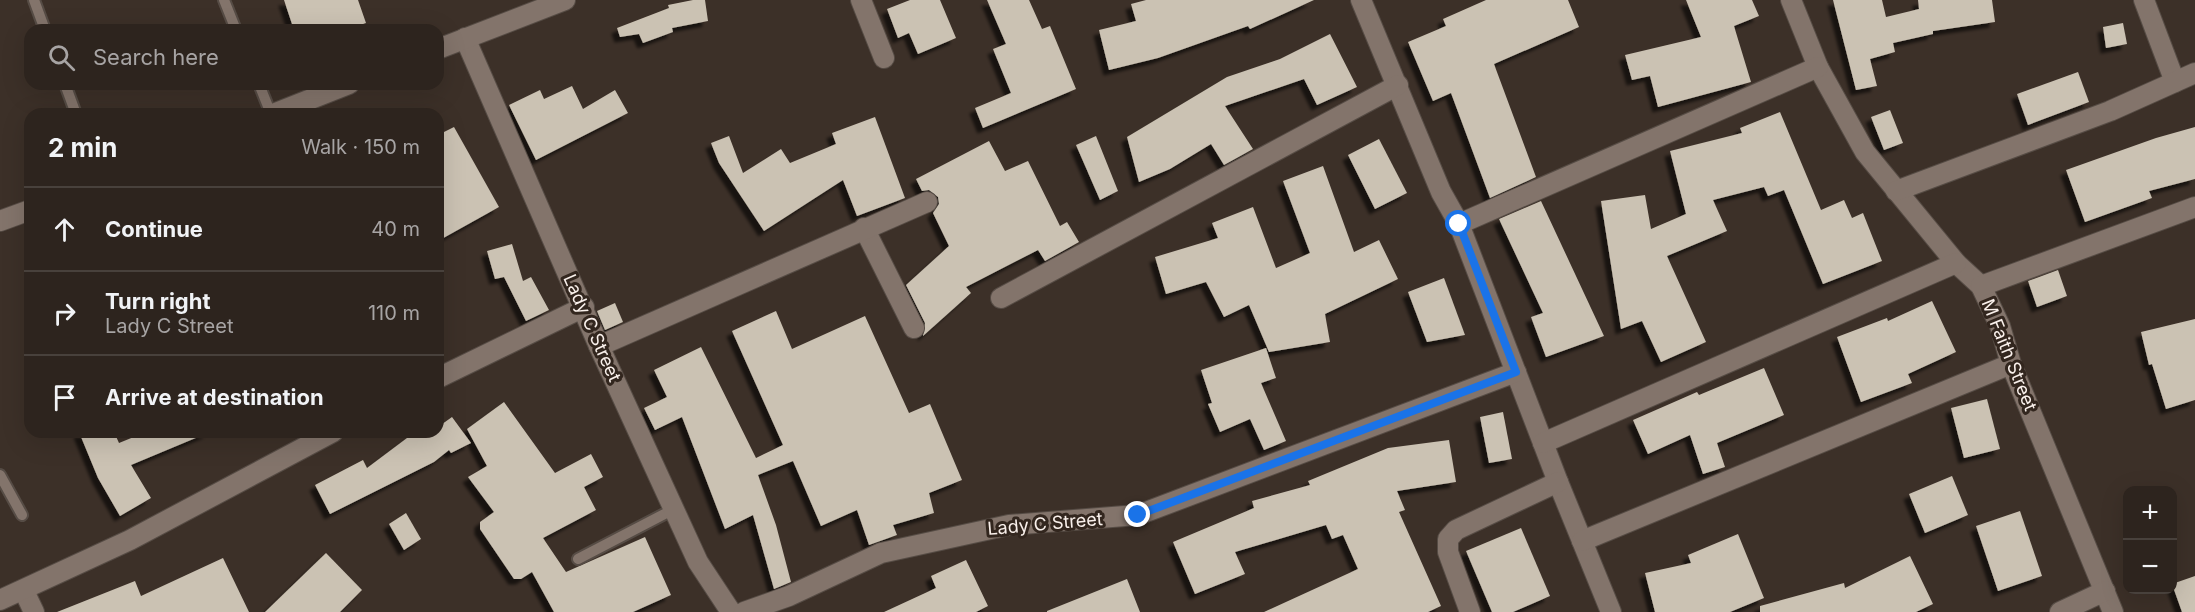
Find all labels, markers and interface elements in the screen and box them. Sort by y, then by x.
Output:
search box [24,24,444,90]
icon: search [45,41,78,74]
text: Search here [93,44,219,70]
text: 2 min [48,132,118,163]
text: Walk · 150 m [301,135,420,159]
route start [1445,210,1471,236]
icon: ahead [48,213,81,246]
text: Continue [105,216,203,242]
text: 40 m [371,217,420,241]
street label: Lady C Street [559,271,626,385]
text: Turn right [105,288,211,314]
street label: M Faith Street [1978,296,2041,414]
icon: right [48,297,81,330]
text: 110 m [368,301,420,325]
text: Lady C Street [105,314,233,338]
icon: arrive [48,381,81,414]
text: Arrive at destination [105,384,324,410]
map controls [2123,486,2177,594]
button: + [2123,486,2177,540]
route end [1124,501,1150,527]
street label: Lady C Street [986,508,1104,539]
button: − [2123,540,2177,594]

